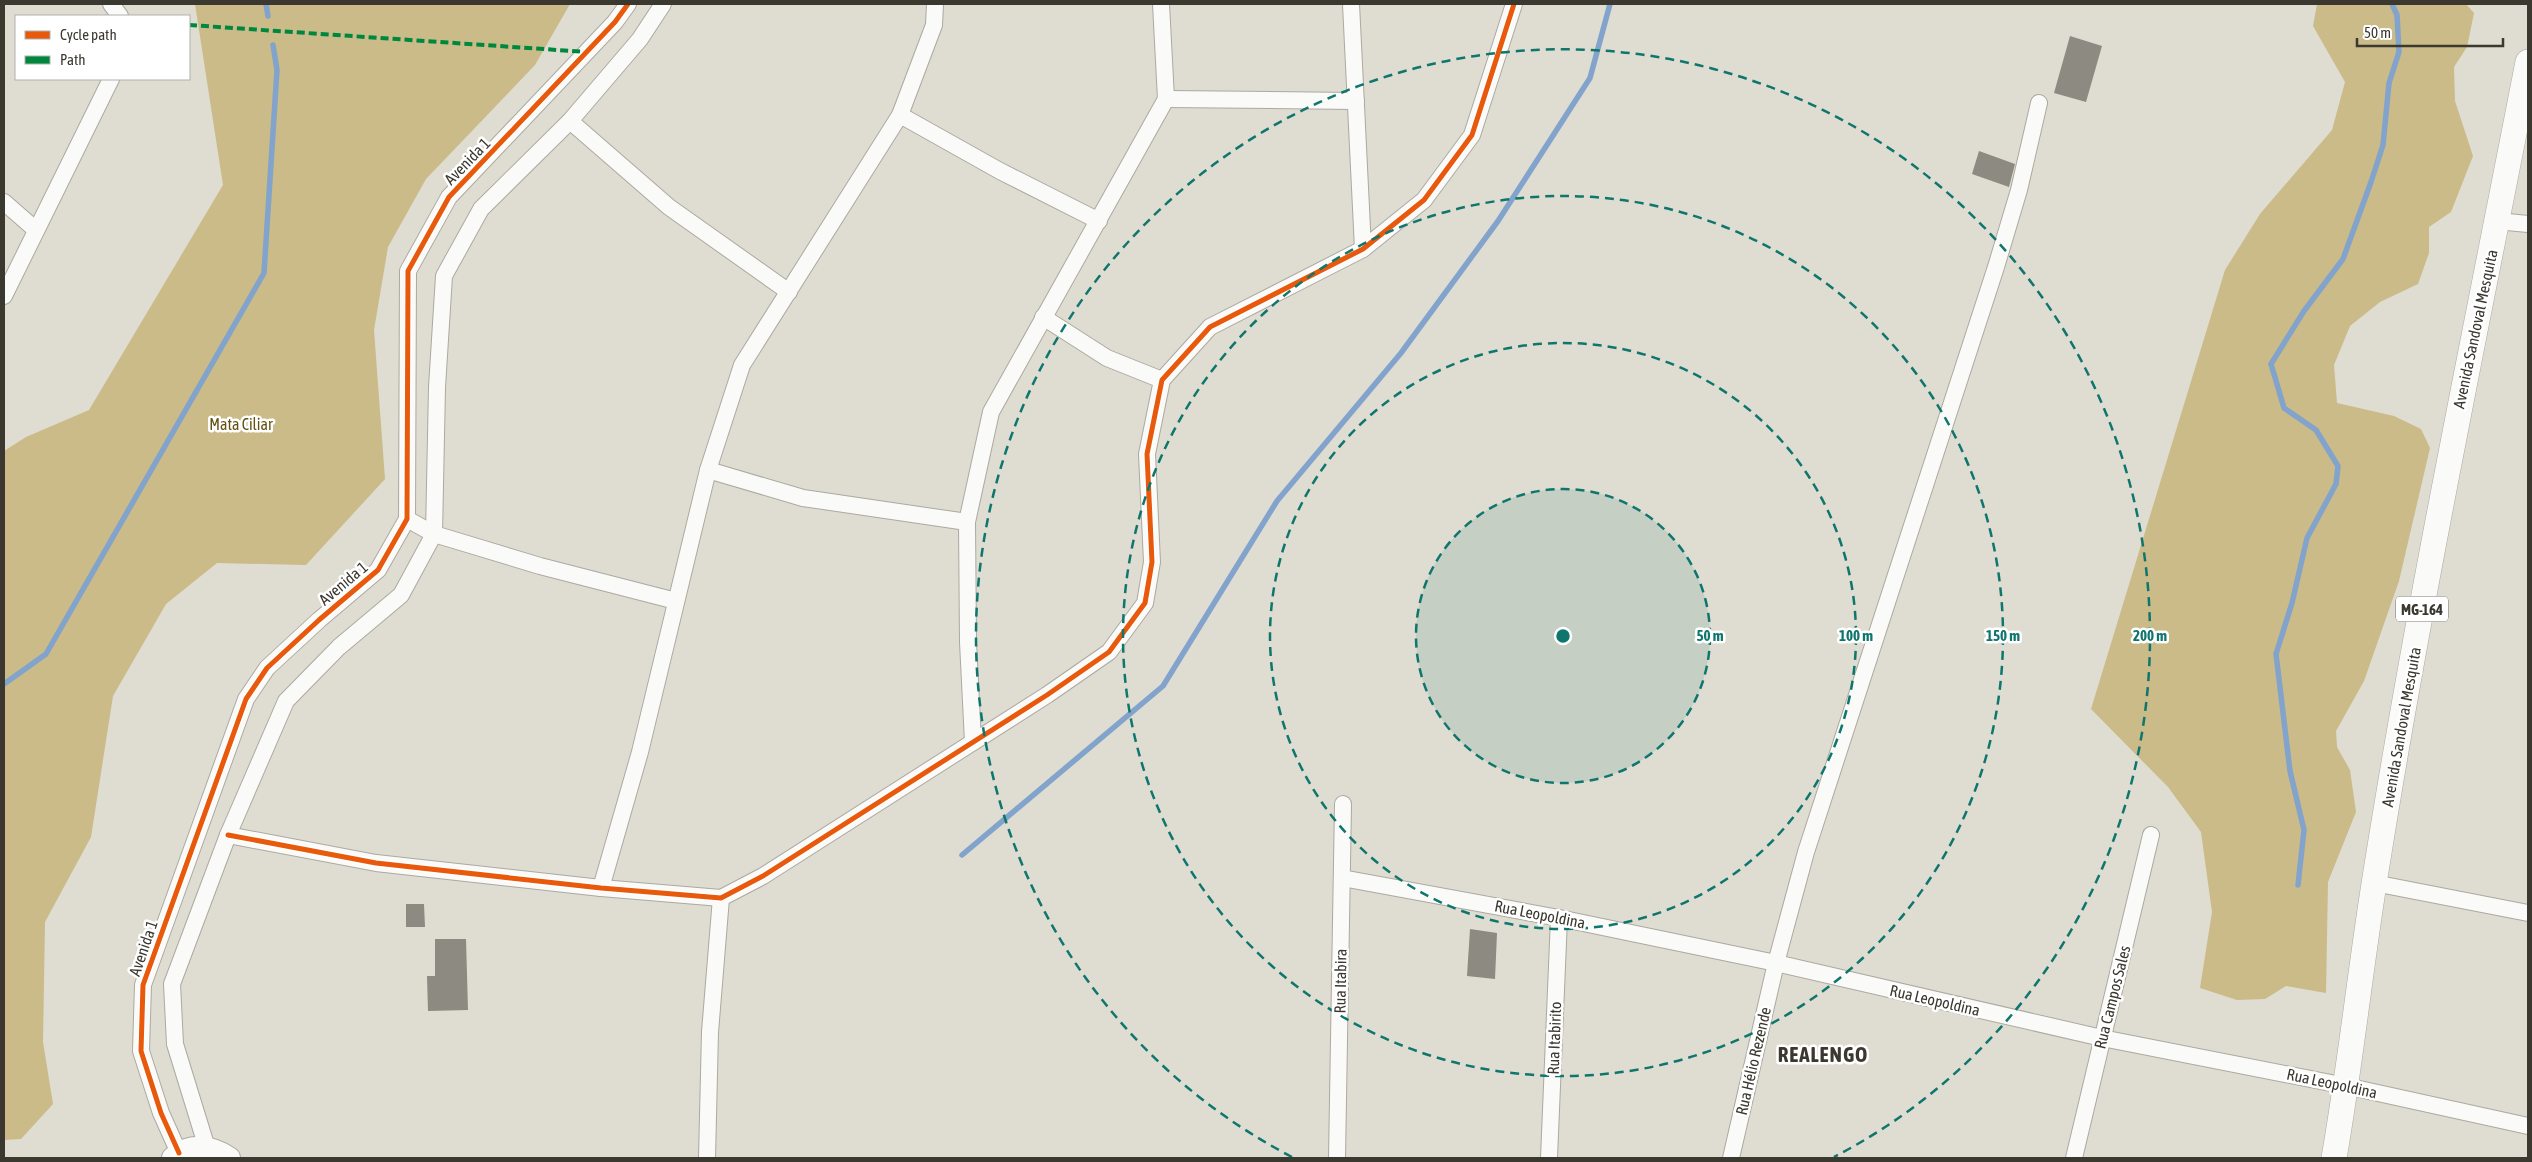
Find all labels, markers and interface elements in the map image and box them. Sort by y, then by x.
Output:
legend [15,15,190,80]
scale bar [2357,15,2503,47]
text: 50 m [2364,24,2391,41]
text: Cycle path [60,26,117,43]
text: Path [60,51,86,68]
street label: Avenida 1 [440,134,494,188]
street label: Avenida Sandoval Mesquita [2449,248,2502,410]
park label: Mata Ciliar [209,415,273,433]
street label: Avenida 1 [315,558,371,608]
road number: MG-164 [2396,596,2448,622]
centre of rings [1554,627,1572,645]
text: 50 m [1697,627,1724,644]
text: 100 m [1839,627,1873,644]
text: 150 m [1986,627,2020,644]
text: 200 m [2133,627,2167,644]
street label: Avenida Sandoval Mesquita [2378,646,2425,809]
street label: Rua Leopoldina [1493,896,1587,933]
street label: Avenida 1 [125,918,161,978]
street label: Rua Campos Sales [2090,943,2135,1051]
street label: Rua Itabira [1330,949,1350,1013]
street label: Rua Leopoldina [1888,981,1982,1020]
street label: Rua Itabirito [1544,1001,1564,1075]
street label: Rua Hélio Rezende [1732,1005,1774,1117]
district label: REALENGO [1778,1042,1868,1066]
street label: Rua Leopoldina [2285,1065,2379,1102]

